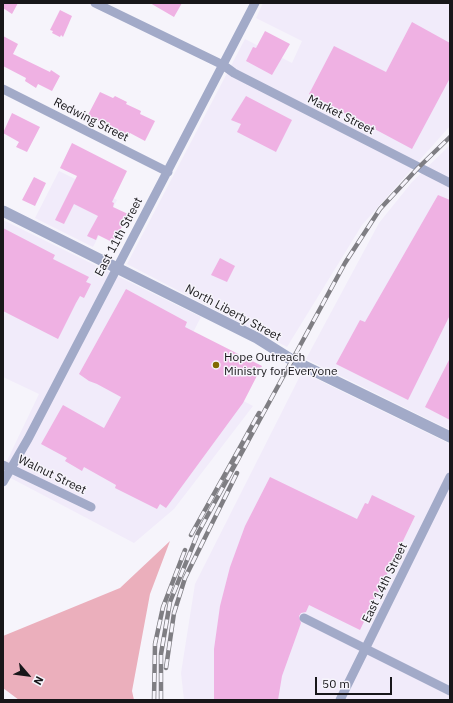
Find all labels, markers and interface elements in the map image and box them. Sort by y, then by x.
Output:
street label: Market Street [305,92,377,138]
street label: Redwing Street [51,95,131,145]
street label: East 11th Street [92,195,146,279]
street label: North Liberty Street [183,282,283,344]
place label: Hope Outreach Ministry for Everyone [224,351,338,379]
marker: Hope Outreach Ministry for Everyone [211,360,221,370]
street label: Walnut Street [16,452,88,498]
street label: East 14th Street [359,541,411,625]
north arrow [8,655,48,695]
scale bar [317,669,394,695]
text: N [31,674,47,687]
text: 50 m [322,676,350,691]

